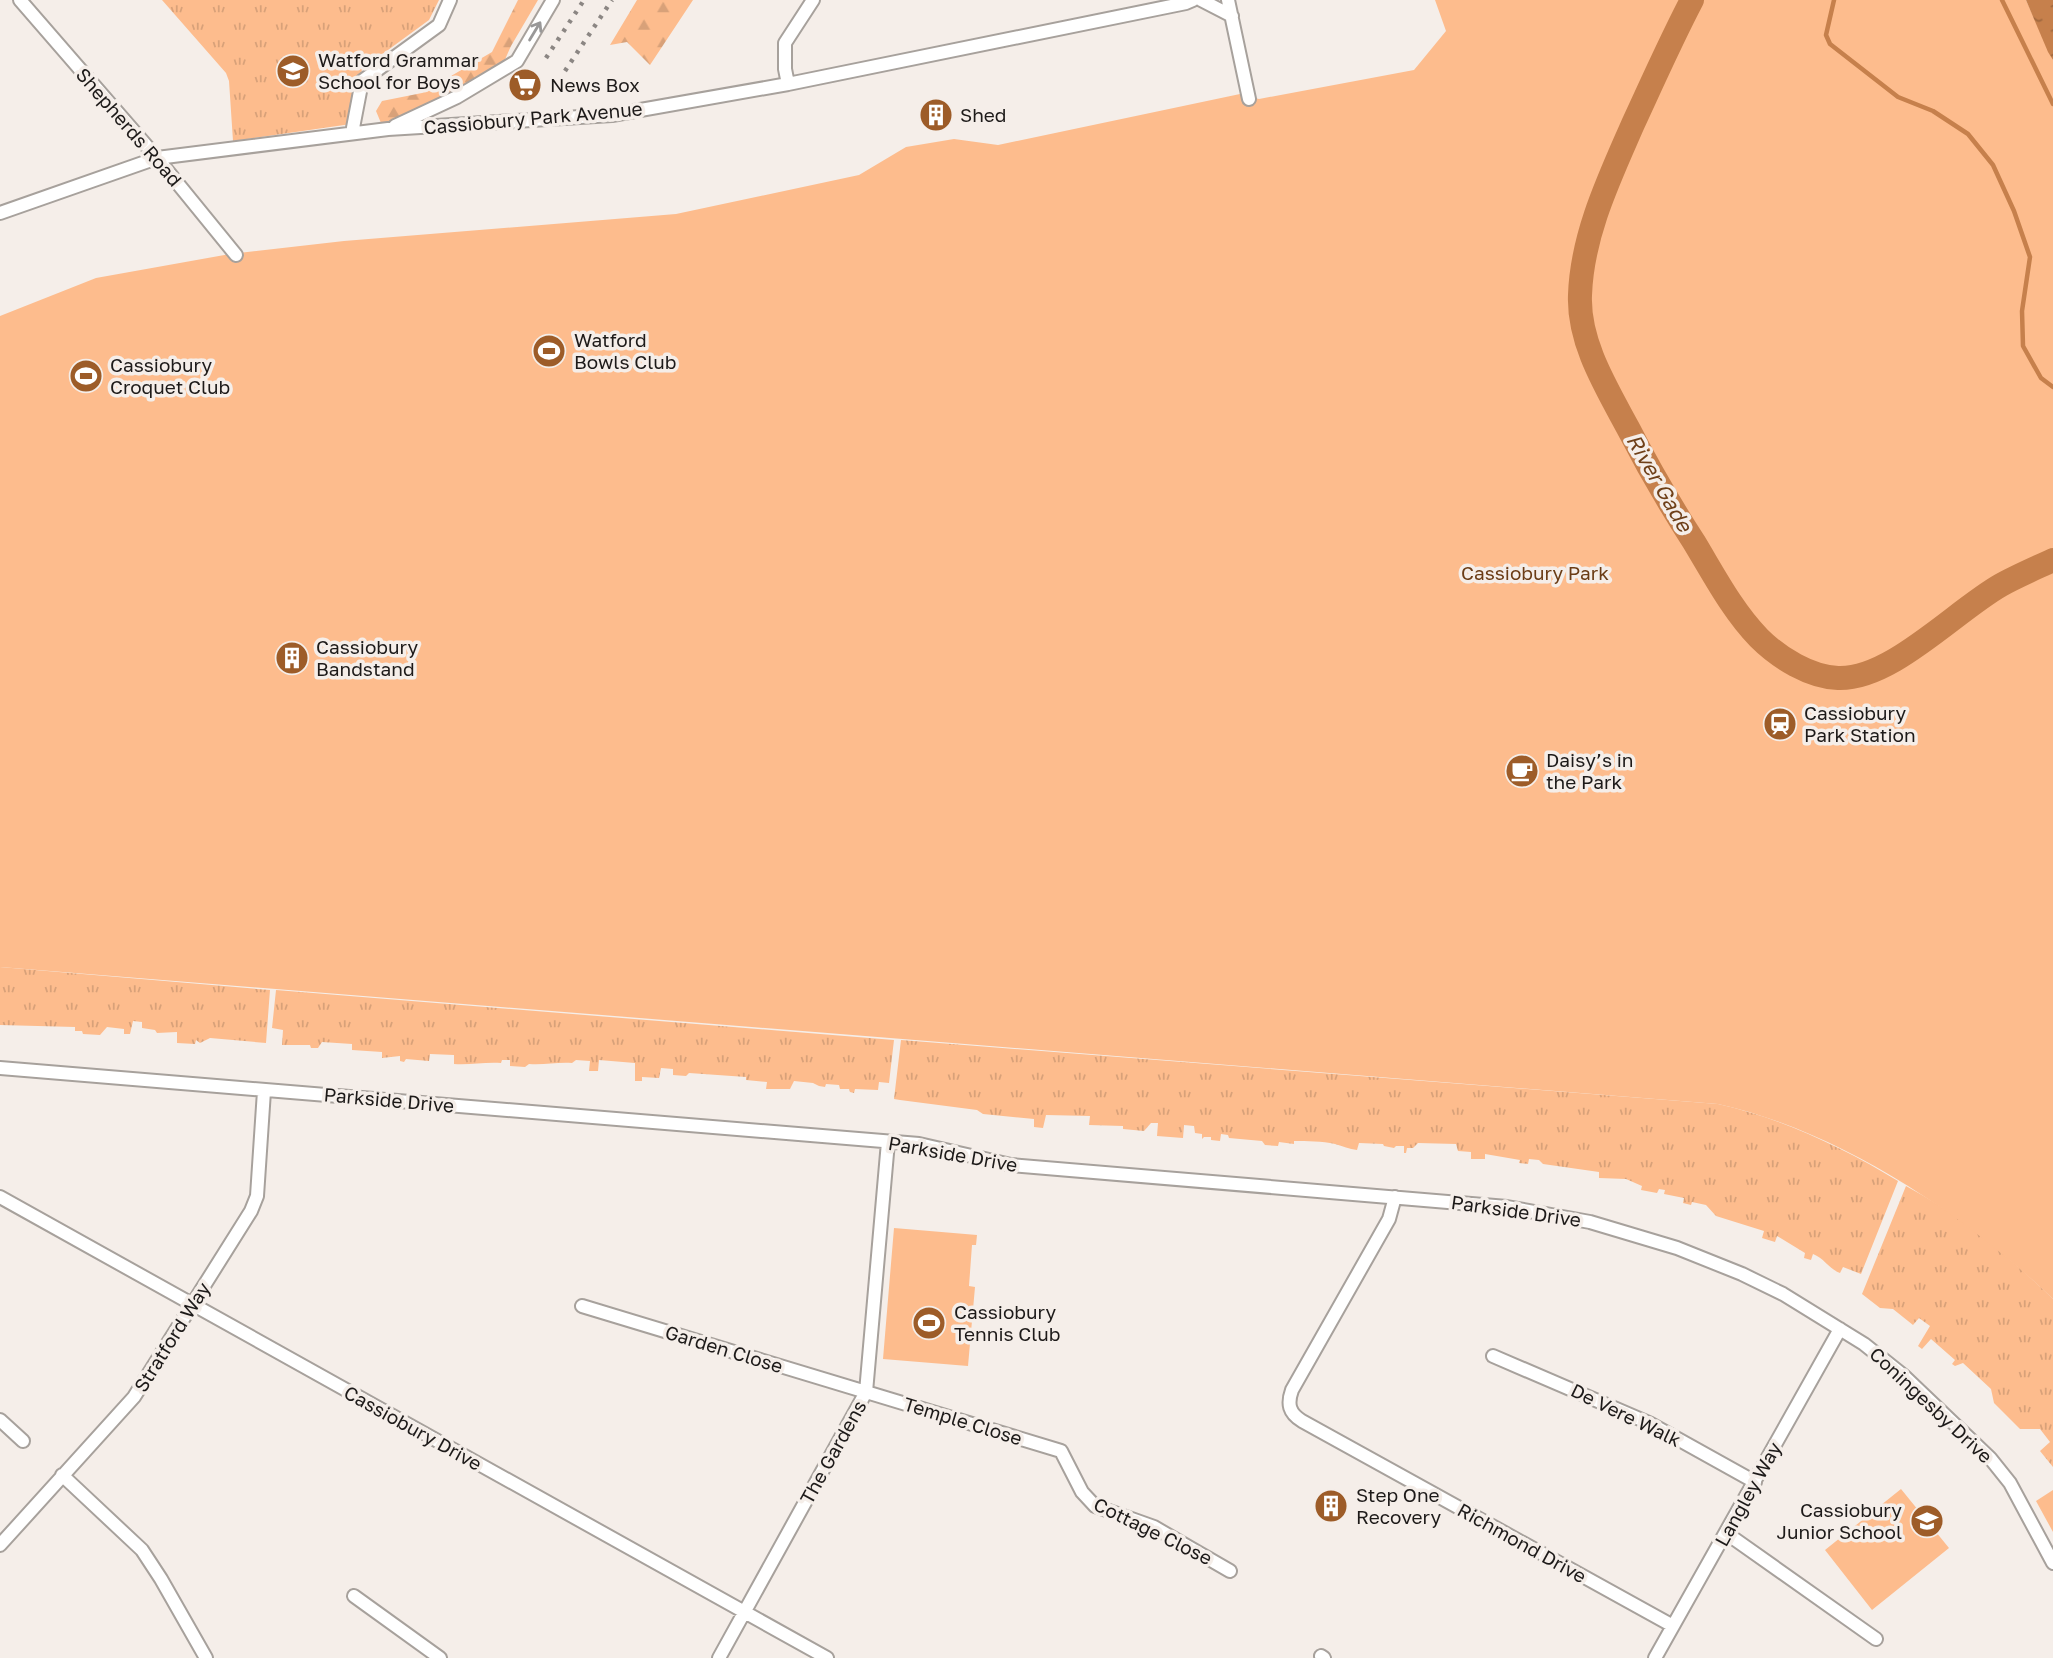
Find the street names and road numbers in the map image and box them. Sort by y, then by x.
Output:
street label: Shepherds Road [72,63,187,191]
street label: Cassiobury Park Avenue [422,96,643,139]
street label: Parkside Drive [323,1082,455,1117]
street label: Parkside Drive [887,1131,1020,1176]
street label: Parkside Drive [1450,1190,1582,1231]
street label: Stratford Way [129,1277,215,1396]
street label: Garden Close [663,1320,786,1377]
street label: Coningesby Drive [1865,1342,1997,1467]
street label: De Vere Walk [1567,1378,1685,1451]
street label: Cassiobury Drive [340,1380,486,1475]
street label: Temple Close [901,1392,1025,1449]
street label: The Gardens [795,1396,871,1508]
street label: Langley Way [1709,1437,1786,1550]
street label: Cottage Close [1090,1492,1216,1569]
street label: Richmond Drive [1454,1498,1591,1587]

